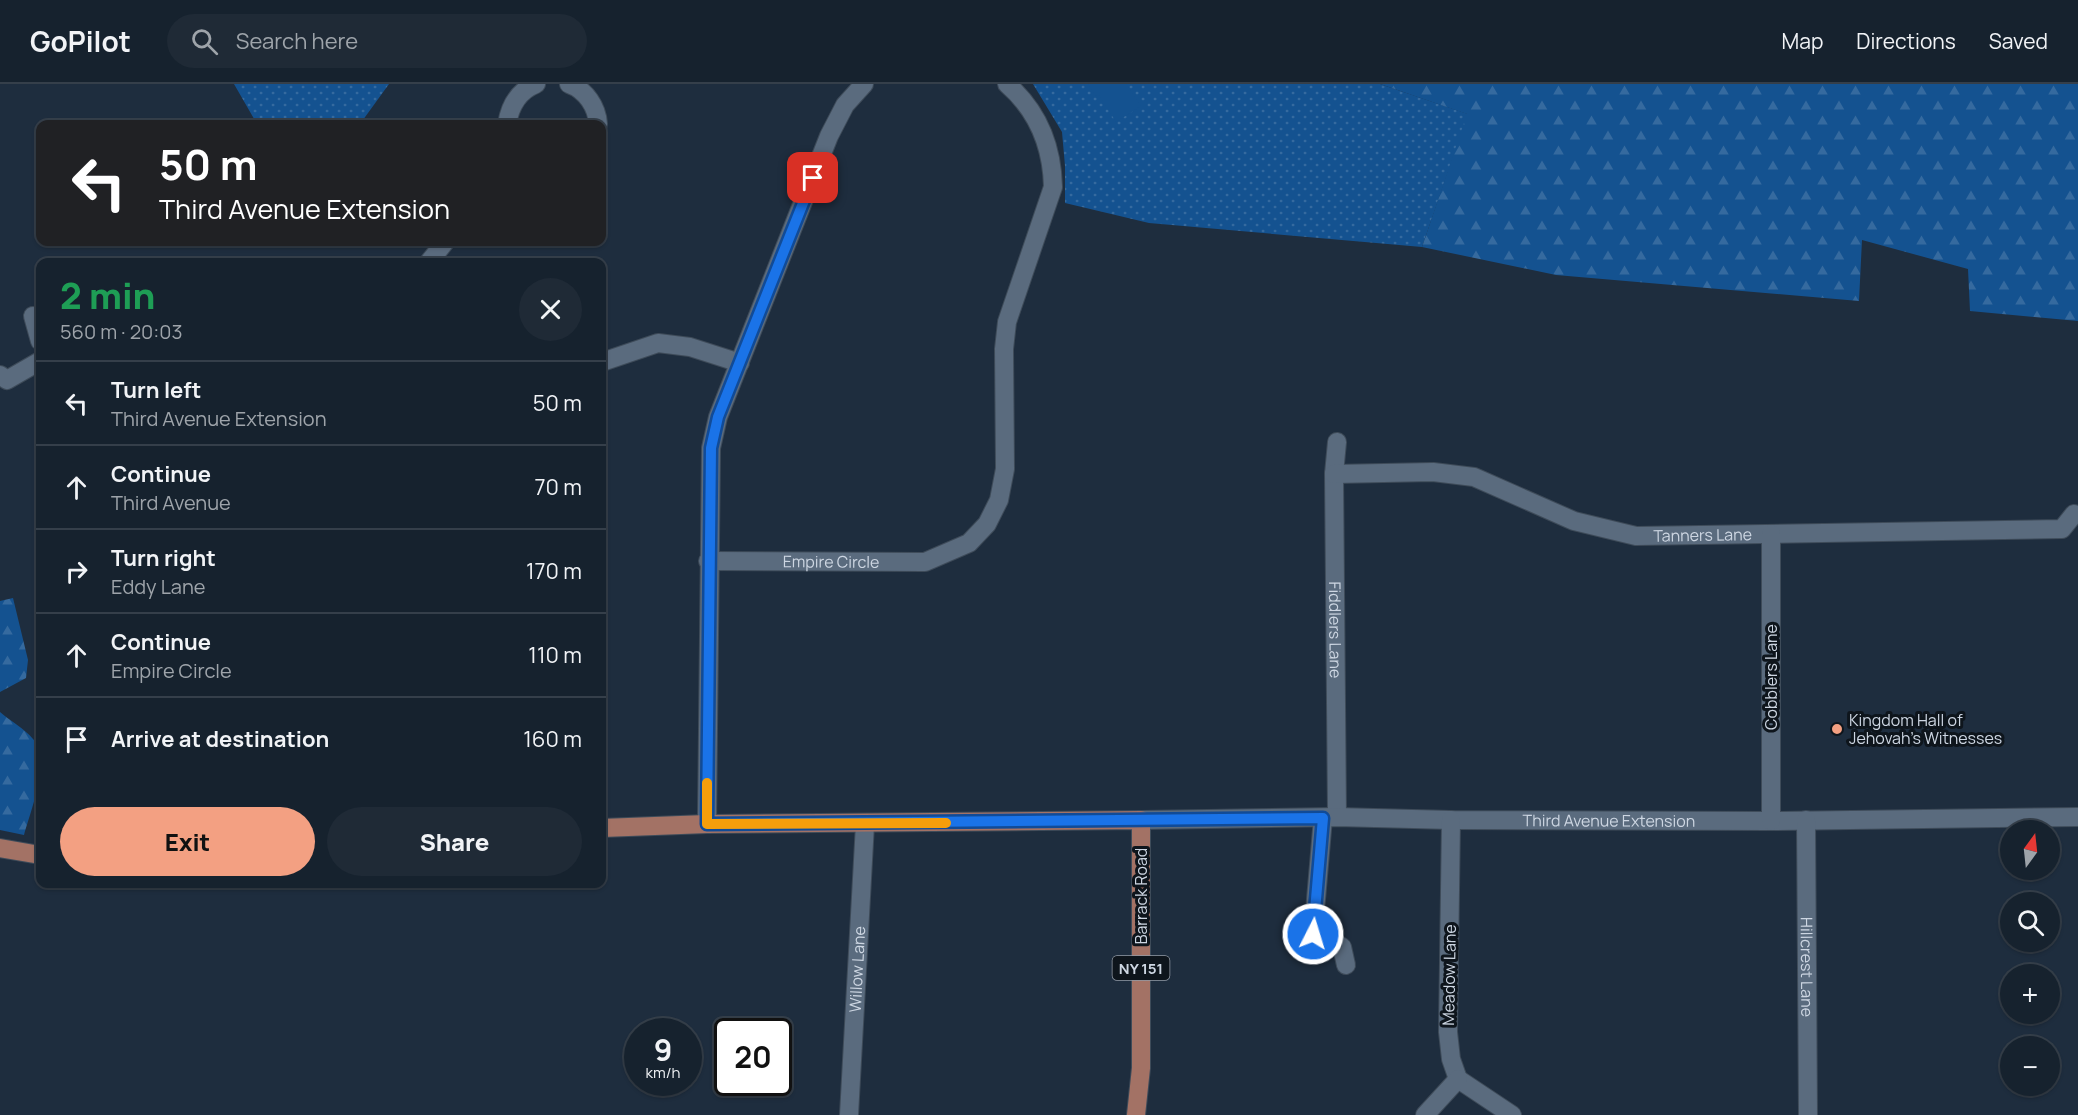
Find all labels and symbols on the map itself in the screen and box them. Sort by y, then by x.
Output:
pin [787,152,838,203]
street label: Tanners Lane [1653,523,1752,547]
street label: Empire Circle [783,550,879,573]
street label: Fiddlers Lane [1324,581,1347,678]
street label: Cobblers Lane [1760,624,1782,730]
place label: Kingdom Hall of Jehovah’s Witnesses [1849,709,2002,749]
marker: Kingdom Hall of Jehovah’s Witnesses [1830,722,1844,736]
street label: Third Avenue Extension [1523,809,1695,832]
north arrow [2000,820,2060,880]
street label: Barrack Road [1130,848,1152,944]
position arrow [1281,902,1345,966]
street label: Hillcrest Lane [1796,917,1818,1017]
street label: Meadow Lane [1437,924,1461,1026]
street label: Willow Lane [844,925,870,1013]
road number: NY 151 [1112,956,1170,980]
speed limit sign: 20 [714,1018,792,1096]

